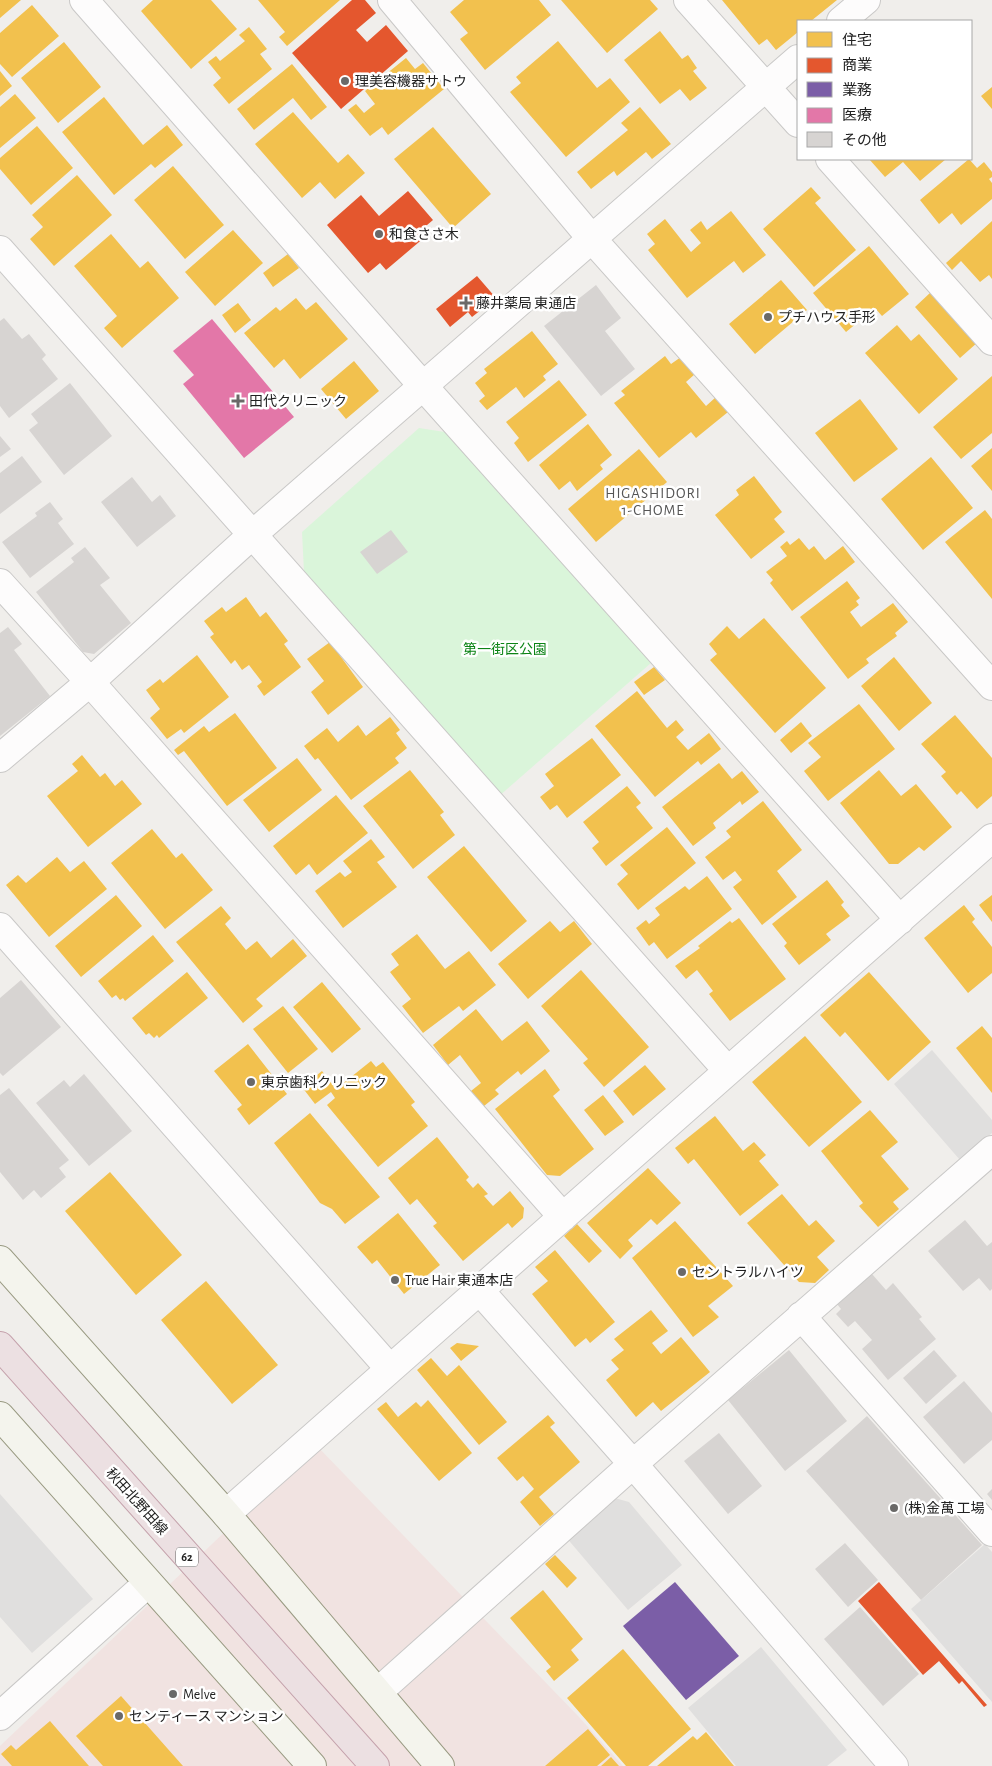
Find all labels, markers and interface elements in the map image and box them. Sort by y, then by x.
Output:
legend [797,20,972,160]
text: 住宅 [842,32,872,48]
text: 商業 [842,57,872,73]
place label: 理美容機器サトウ [355,73,467,89]
marker: 理美容機器サトウ [339,75,351,87]
text: 業務 [842,82,872,98]
text: 医療 [842,107,872,123]
text: その他 [842,132,887,148]
place label: 和食ささ木 [389,227,459,242]
marker: 和食ささ木 [373,228,385,240]
place label: 藤井薬局 東通店 [476,295,576,311]
marker: 藤井薬局 東通店 [460,297,472,309]
place label: プチハウス手形 [778,310,876,325]
marker: プチハウス手形 [762,311,774,323]
place label: 田代クリニック [249,393,347,409]
marker: 田代クリニック [231,394,245,408]
district label: HIGASHIDORI 1-CHOME [605,486,701,518]
park label: 第一街区公園 [463,641,547,657]
place label: 東京歯科クリニック [261,1075,387,1090]
marker: 東京歯科クリニック [245,1076,257,1088]
marker: セントラルハイツ [676,1266,688,1278]
place label: セントラルハイツ [692,1266,804,1280]
place label: True Hair 東通本店 [405,1273,513,1288]
marker: True Hair 東通本店 [389,1274,401,1286]
street label: 秋田北野田線 [103,1464,171,1538]
place label: (株)金萬 工場 [904,1501,985,1516]
marker: (株)金萬 工場 [888,1502,900,1514]
road number: 62 [176,1548,198,1566]
marker: Melve [167,1688,179,1700]
place label: Melve [183,1688,216,1702]
marker: センティース マンション [113,1710,125,1722]
place label: センティース マンション [129,1710,284,1724]

